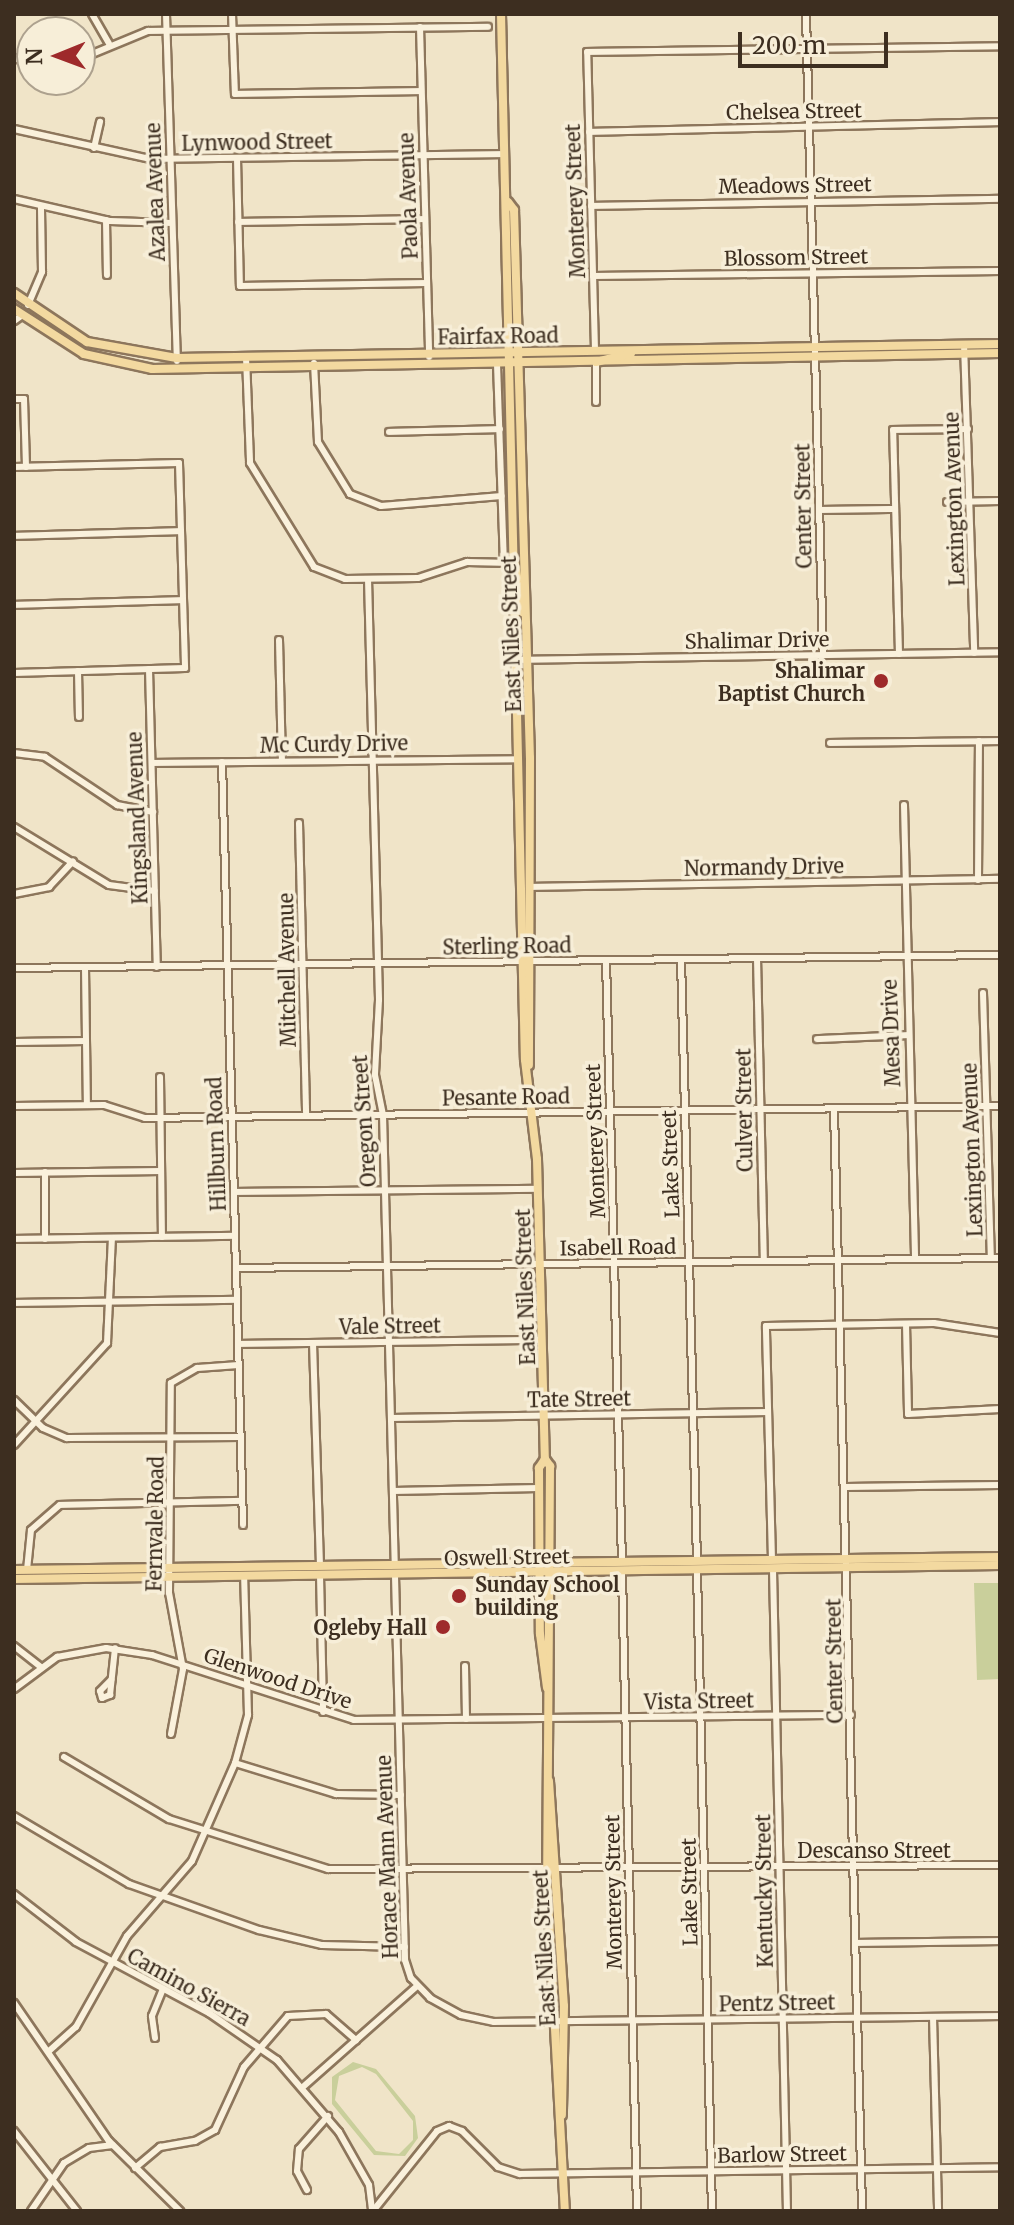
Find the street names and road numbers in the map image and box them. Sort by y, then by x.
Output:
street label: Chelsea Street [726,98,862,124]
street label: Azalea Avenue [141,122,169,262]
street label: Monterey Street [560,123,590,279]
street label: Lynwood Street [181,129,333,155]
street label: Paola Avenue [394,132,422,260]
street label: Meadows Street [718,172,872,198]
street label: Blossom Street [724,244,868,270]
street label: Fairfax Road [437,323,559,349]
street label: Lexington Avenue [939,412,969,586]
street label: Center Street [790,443,816,569]
street label: East Niles Street [496,555,526,713]
street label: Shalimar Drive [684,627,830,653]
street label: Kingsland Avenue [122,731,152,905]
street label: Mc Curdy Drive [260,731,408,757]
street label: Normandy Drive [684,854,844,880]
street label: Mitchell Avenue [274,893,300,1047]
street label: Sterling Road [442,933,572,959]
street label: Mesa Drive [877,979,905,1087]
street label: Culver Street [731,1048,757,1172]
street label: Oregon Street [347,1054,381,1188]
street label: Monterey Street [580,1063,610,1219]
street label: Lexington Avenue [957,1063,987,1237]
street label: Hillburn Road [202,1076,230,1212]
street label: Pesante Road [442,1084,570,1110]
street label: Lake Street [656,1109,684,1219]
street label: East Niles Street [510,1208,540,1366]
street label: Isabell Road [560,1234,676,1260]
street label: Vale Street [339,1313,441,1339]
street label: Tate Street [527,1386,631,1412]
street label: Fernvale Road [142,1456,168,1592]
street label: Oswell Street [444,1544,570,1570]
street label: Center Street [821,1598,847,1724]
street label: Glenwood Drive [201,1643,355,1713]
street label: Vista Street [644,1688,754,1714]
street label: Horace Mann Avenue [371,1755,403,1959]
street label: Monterey Street [600,1814,626,1970]
street label: Kentucky Street [751,1814,777,1968]
street label: Lake Street [676,1838,702,1946]
street label: Descanso Street [797,1838,951,1862]
street label: East Niles Street [528,1869,560,2027]
street label: Camino Sierra [123,1943,255,2031]
street label: Pentz Street [719,1990,835,2016]
street label: Barlow Street [717,2141,847,2167]

